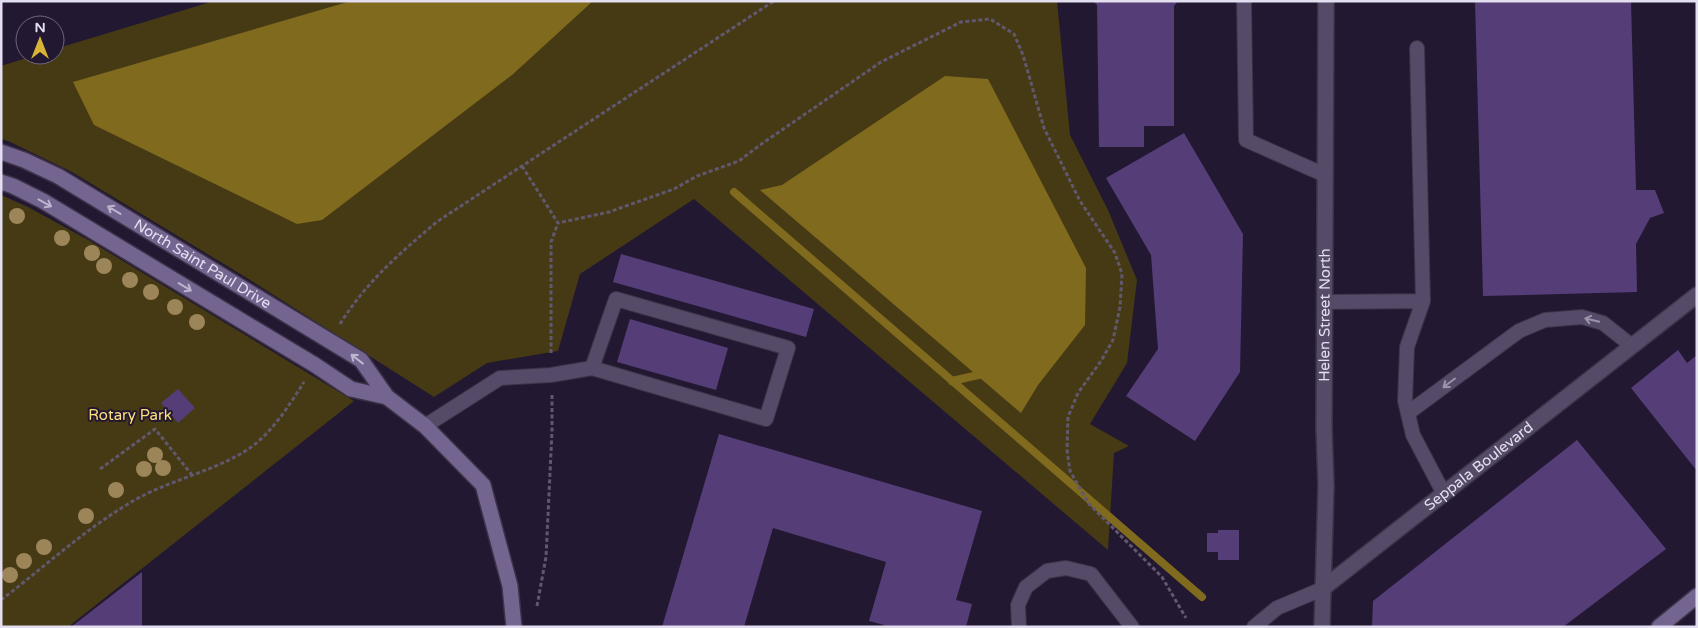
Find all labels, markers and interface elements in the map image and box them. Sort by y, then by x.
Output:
north arrow [15,15,65,65]
text: N [34,19,46,36]
one-way arrow [38,198,53,208]
one-way arrow [108,205,122,215]
street label: North Saint Paul Drive [131,215,274,312]
street label: Helen Street North [1315,248,1334,382]
one-way arrow [177,282,191,292]
one-way arrow [1585,315,1601,324]
one-way arrow [350,354,364,364]
one-way arrow [1443,377,1456,388]
park label: Rotary Park [88,406,172,424]
street label: Seppala Boulevard [1421,418,1537,514]

